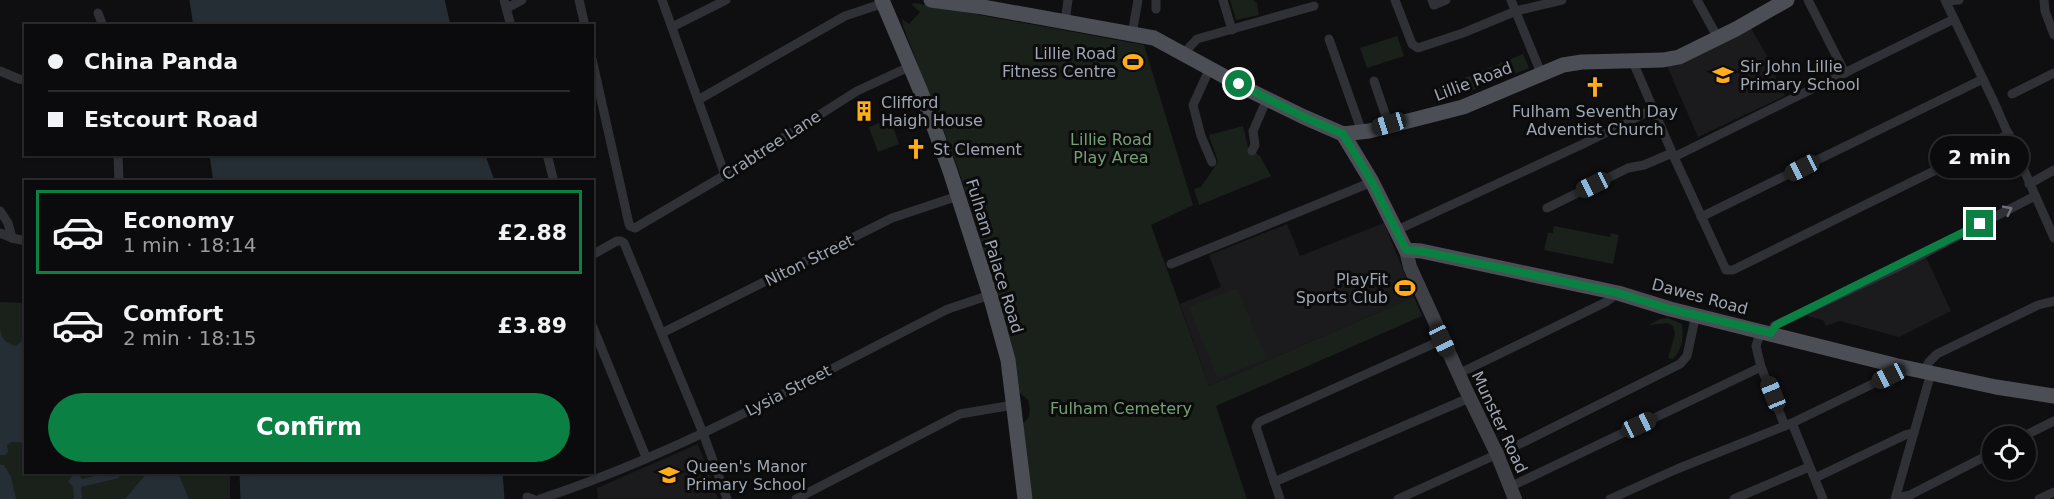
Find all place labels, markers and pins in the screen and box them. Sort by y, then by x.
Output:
place label: Lillie Road Fitness Centre [1002,44,1116,81]
sports icon: Lillie Road Fitness Centre [1121,50,1145,74]
place label: Sir John Lillie Primary School [1740,57,1860,94]
school or university icon: Sir John Lillie Primary School [1711,63,1735,87]
church icon: Fulham Seventh Day Adventist Church [1583,75,1607,99]
place label: Clifford Haigh House [881,93,983,130]
building icon: Clifford Haigh House [852,99,876,123]
place label: Fulham Seventh Day Adventist Church [1512,102,1678,139]
church icon: St Clement [904,137,928,161]
place label: St Clement [933,140,1022,159]
place label: PlayFit Sports Club [1296,270,1388,307]
sports icon: PlayFit Sports Club [1393,276,1417,300]
place label: Queen's Manor Primary School [686,457,807,494]
school or university icon: Queen's Manor Primary School [657,463,681,487]

